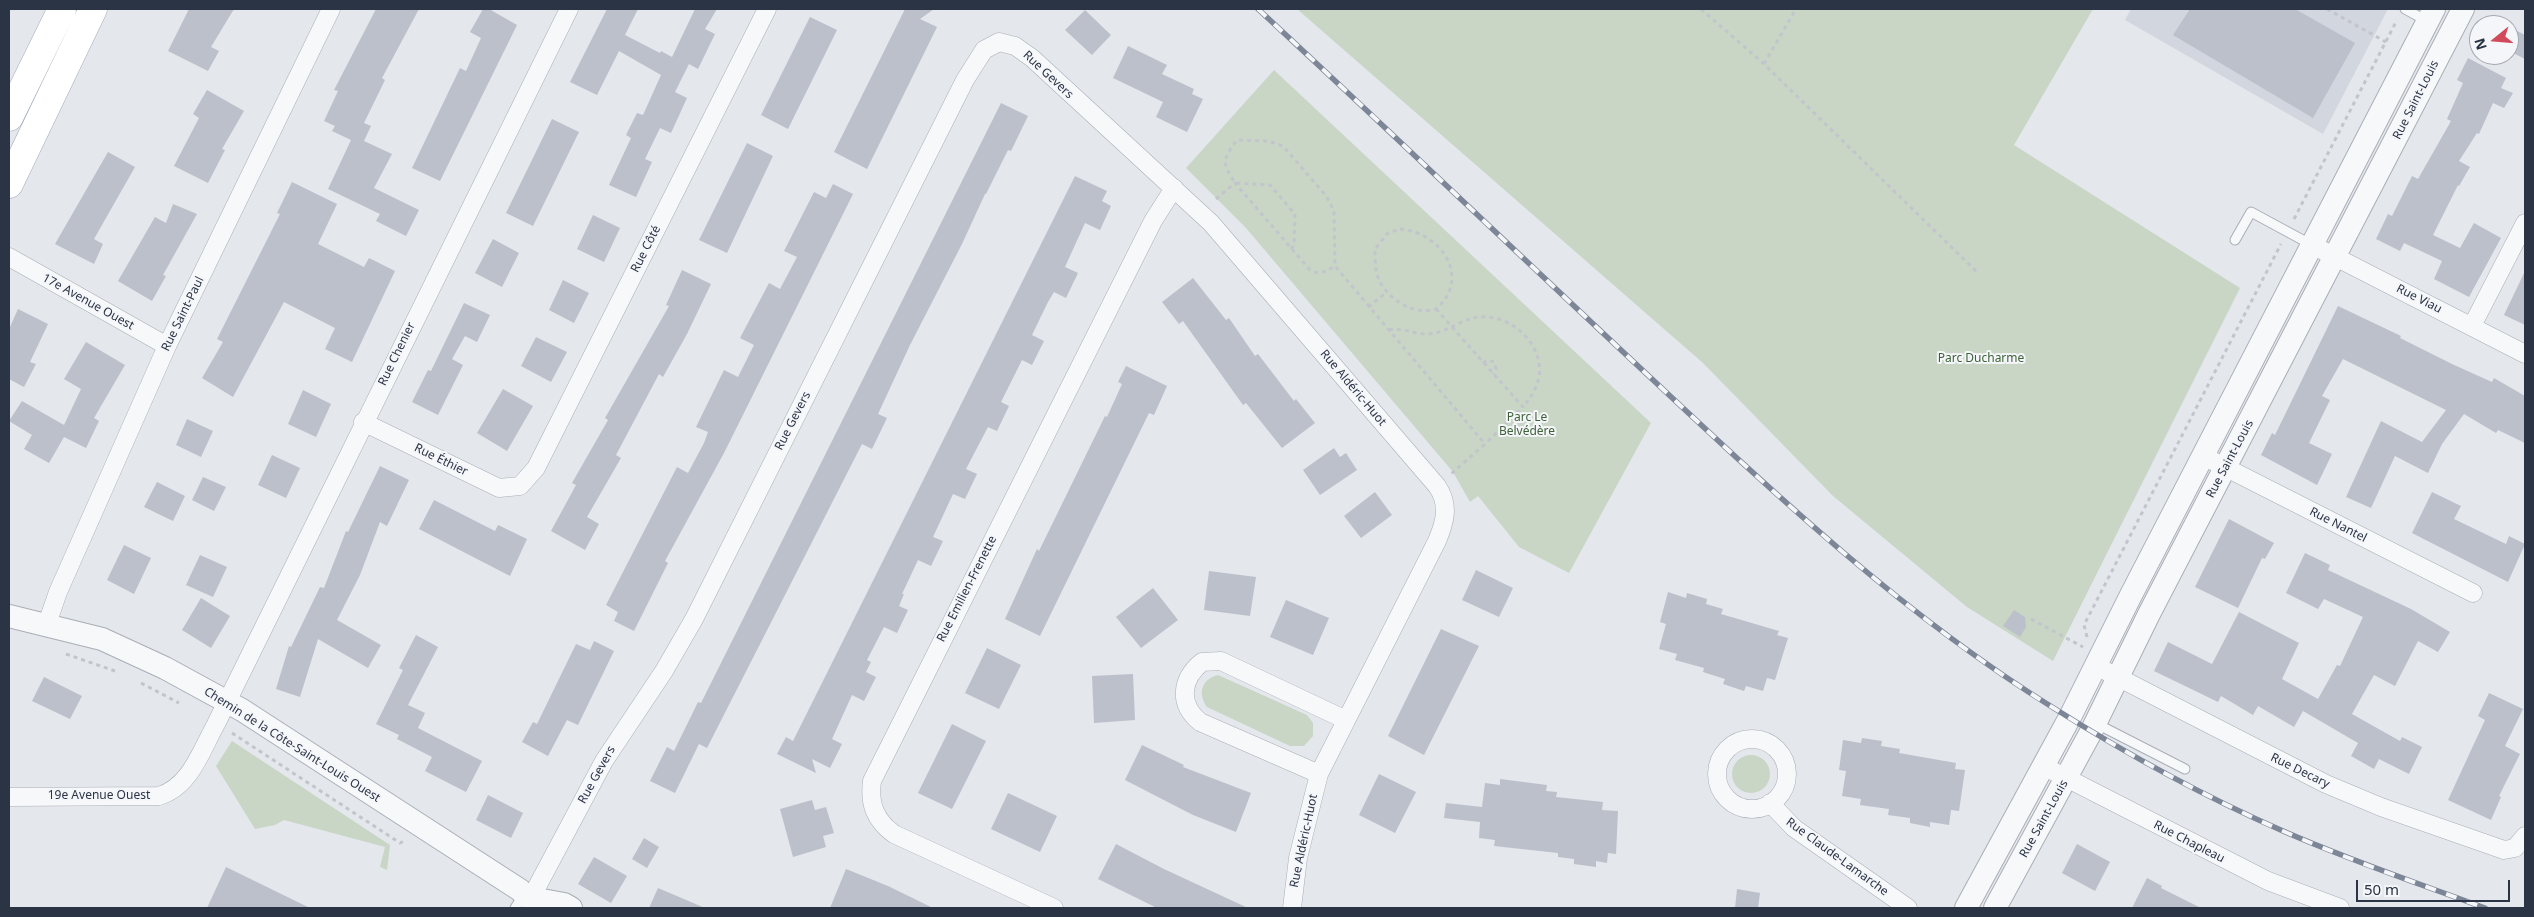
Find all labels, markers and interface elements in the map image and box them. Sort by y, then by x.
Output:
north arrow [2469,15,2519,65]
text: N [2469,36,2491,52]
street label: Rue Gevers [1020,48,1076,102]
street label: Rue Saint-Louis [2390,58,2442,142]
street label: Rue Côté [628,223,664,275]
street label: 17e Avenue Ouest [40,271,136,333]
street label: Rue Saint-Paul [159,274,207,354]
street label: Rue Viau [2394,281,2444,317]
street label: Rue Chenier [375,320,419,388]
street label: Rue Aldéric-Huot [1317,347,1389,429]
park label: Parc Ducharme [1938,352,2024,366]
street label: Rue Gevers [772,389,814,453]
park label: Parc Le Belvédère [1499,411,1555,439]
street label: Rue Saint-Louis [2203,417,2257,501]
street label: Rue Éthier [412,441,470,479]
street label: Rue Nantel [2307,504,2369,546]
street label: Rue Emilien-Frenette [934,533,1000,645]
street label: Chemin de la Côte-Saint-Louis Ouest [201,685,383,805]
street label: Rue Gevers [575,744,619,806]
street label: Rue Decary [2268,751,2332,791]
street label: Rue Saint-Louis [2017,778,2071,860]
street label: 19e Avenue Ouest [48,789,150,803]
street label: Rue Aldéric-Huot [1287,793,1321,889]
street label: Rue Claude-Lamarche [1783,815,1891,899]
street label: Rue Chapleau [2151,818,2227,866]
scale bar [2359,870,2513,902]
text: 50 m [2364,879,2399,899]

